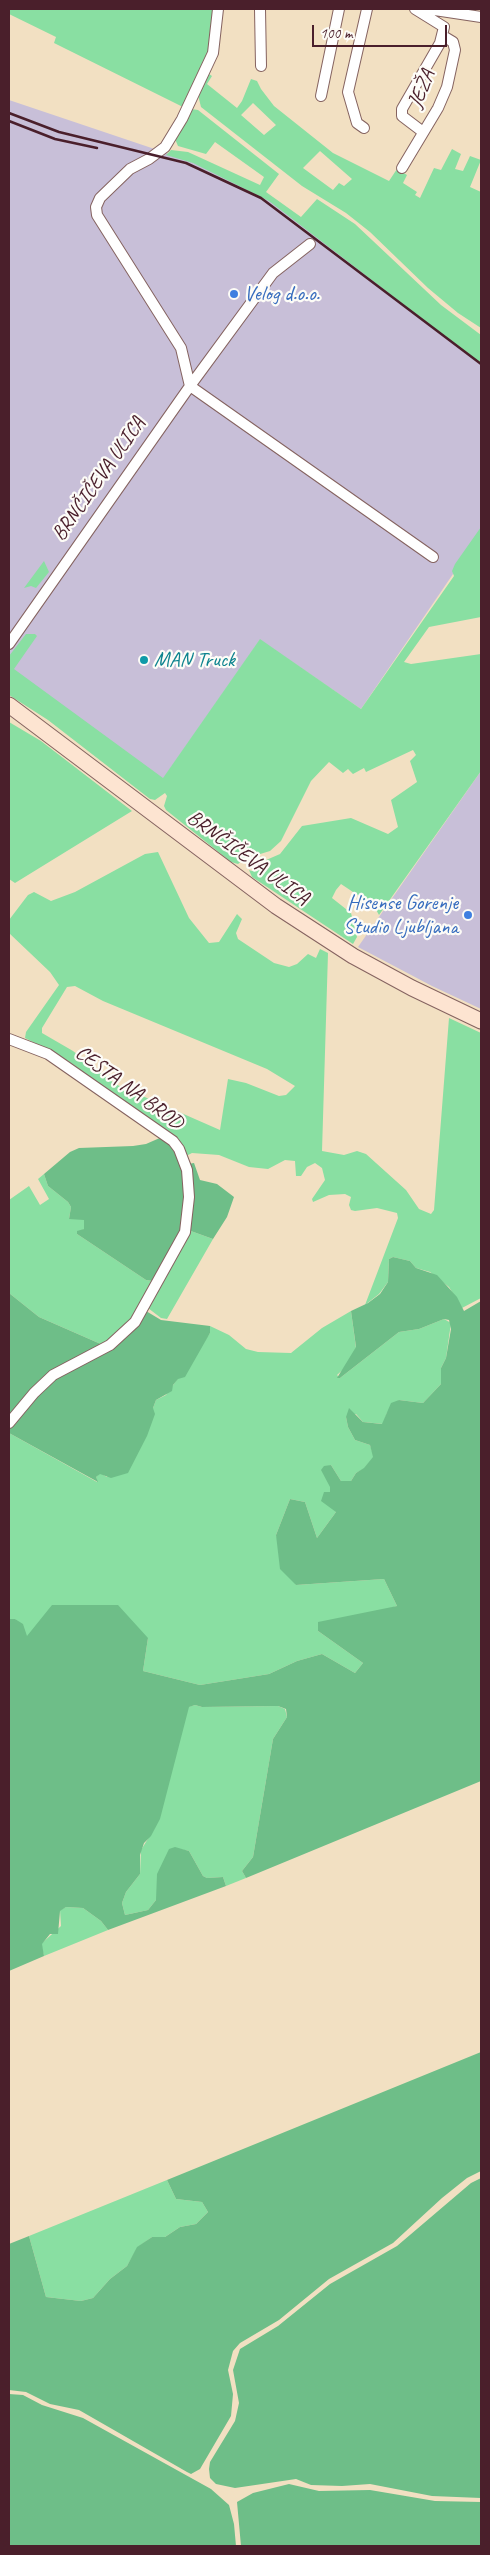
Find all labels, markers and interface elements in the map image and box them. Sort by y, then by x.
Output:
scale bar [315,15,450,47]
text: 100 m [320,24,352,43]
street label: JEŽA [403,66,441,112]
place label: Velog d.o.o. [244,281,320,307]
marker: Velog d.o.o. [228,288,240,300]
street label: BRNČIČEVA ULICA [47,412,151,546]
place label: MAN Truck [154,647,235,673]
marker: MAN Truck [138,654,150,666]
street label: BRNČIČEVA ULICA [182,805,314,911]
place label: Hisense Gorenje Studio Ljubljana [343,890,458,940]
marker: Hisense Gorenje Studio Ljubljana [462,909,474,921]
street label: CESTA NA BROD [70,1040,188,1136]

